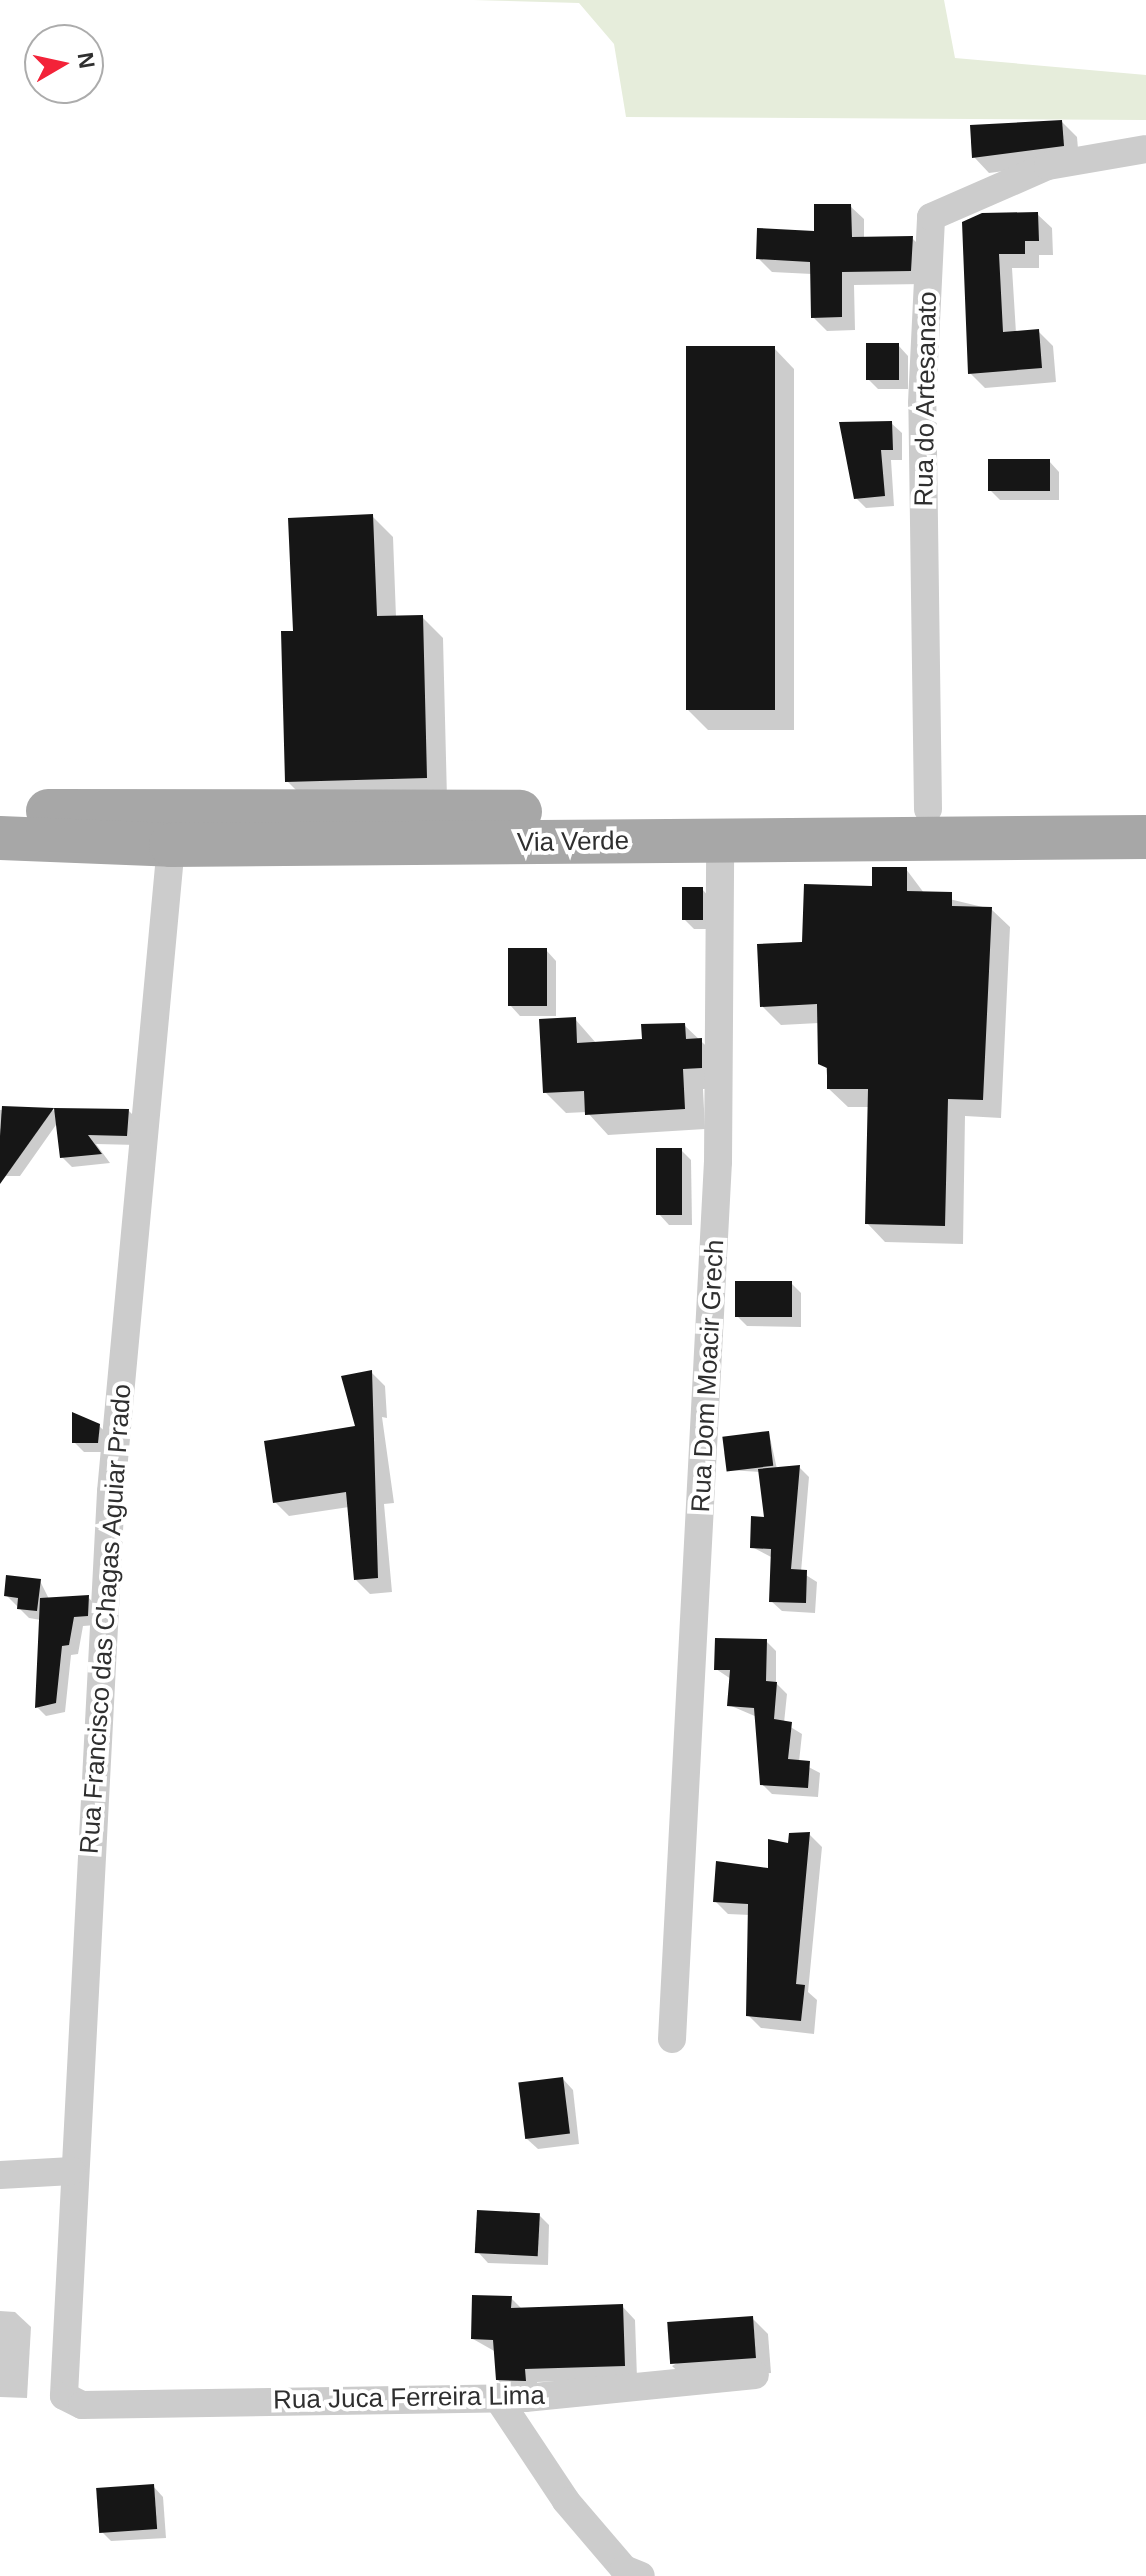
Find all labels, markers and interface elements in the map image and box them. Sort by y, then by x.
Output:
north arrow [24,24,104,104]
text: N [73,51,100,70]
street label: Rua do Artesanato [909,290,943,508]
street label: Via Verde [517,825,629,859]
street label: Rua Dom Moacir Grech [685,1239,731,1513]
street label: Rua Francisco das Chagas Aguiar Prado [74,1382,138,1856]
street label: Rua Juca Ferreira Lima [273,2380,545,2416]

